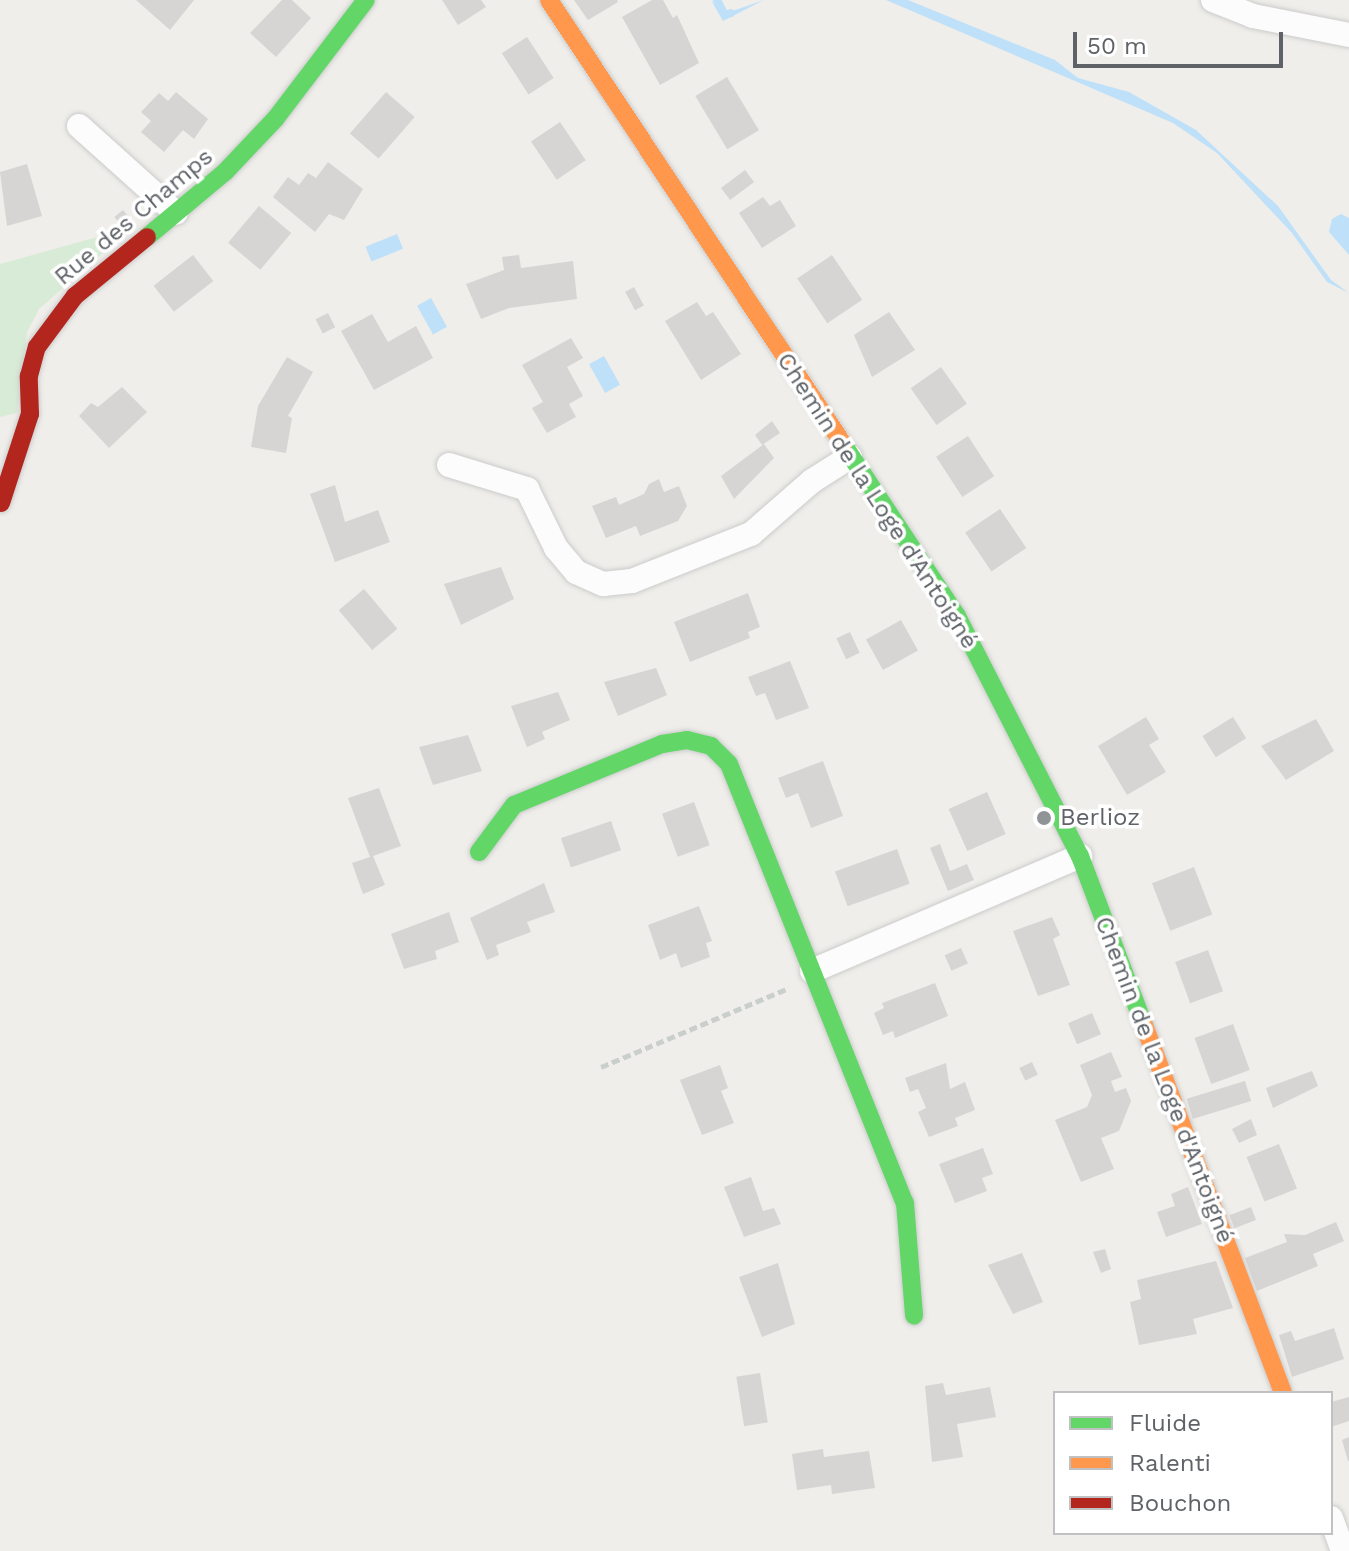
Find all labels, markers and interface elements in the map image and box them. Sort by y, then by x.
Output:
scale bar [1077,16,1287,66]
text: 50 m [1087,32,1147,60]
street label: Rue des Champs [49,142,219,292]
street label: Chemin de la Loge d'Antoigné [770,347,984,655]
place label: Berlioz [1060,804,1140,832]
marker: Berlioz [1035,809,1053,827]
street label: Chemin de la Loge d'Antoigné [1088,912,1240,1248]
legend [1053,1391,1333,1535]
text: Fluide [1129,1409,1201,1437]
text: Ralenti [1129,1449,1211,1477]
text: Bouchon [1129,1489,1231,1517]

